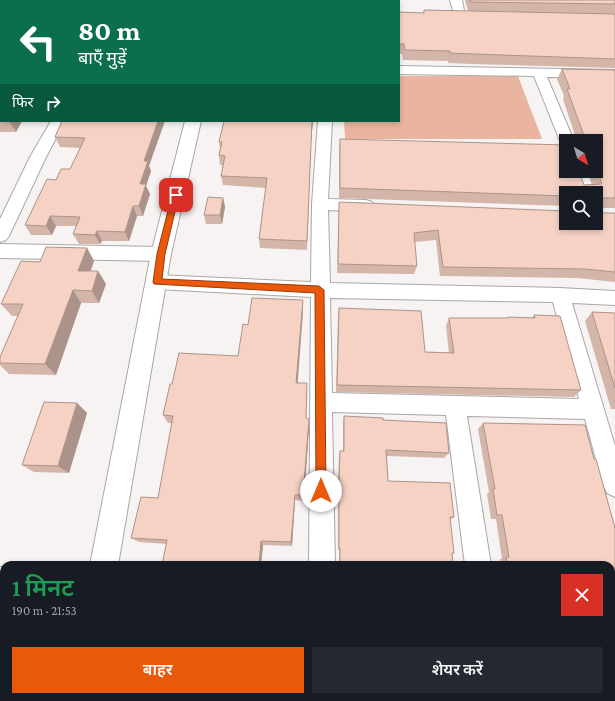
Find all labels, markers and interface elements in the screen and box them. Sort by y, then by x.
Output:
text: 80 m [78,15,140,46]
icon: left [12,16,64,68]
text: बाएँ मुड़ें [78,48,127,68]
icon: right [42,92,64,114]
text: फिर [12,94,34,110]
north arrow [559,134,603,178]
map controls [559,134,603,230]
pin [159,178,193,212]
icon: arrive [165,184,187,206]
button: search [559,186,603,230]
position arrow [300,470,342,512]
text: 1 मिनट [12,574,74,601]
button: close [561,574,603,616]
text: 190 m · 21:53 [12,603,77,618]
button: बाहर [12,647,304,693]
button: शेयर करें [312,647,603,693]

